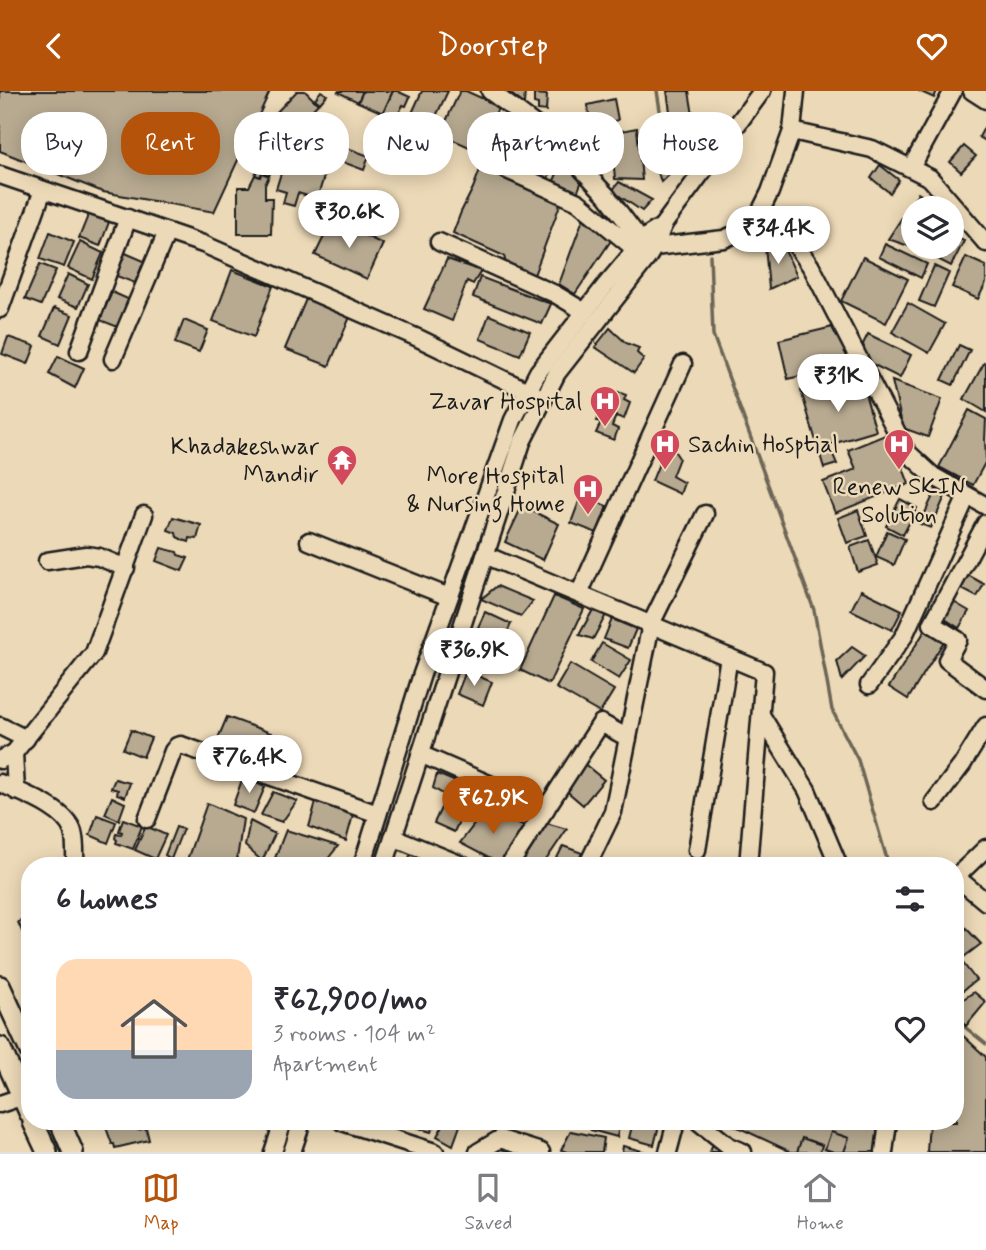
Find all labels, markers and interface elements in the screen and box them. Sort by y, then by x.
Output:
text: Doorstep [437,25,549,67]
icon: back [35,27,73,65]
icon: heart [913,27,951,65]
chip: Buy [21,112,107,175]
chip: Rent [121,112,220,175]
chip: Filters [234,112,349,175]
chip: New [363,112,453,175]
chip: Apartment [467,112,624,175]
chip: House [638,112,743,175]
pin: ₹30.6K [292,191,406,250]
map controls [901,196,964,259]
button: layers [901,196,964,259]
text: ₹30.6K [314,198,384,228]
pin: ₹34.4K [721,207,835,266]
text: ₹34.4K [742,214,814,244]
pin: ₹31K [797,355,879,414]
text: ₹31K [813,362,863,392]
hospital icon: Zavar Hospital [588,384,622,428]
place label: Zavar Hospital [429,387,582,418]
hospital icon: Sachin Hosptial [648,427,682,471]
hospital icon: Renew SKIN Solution [882,427,916,471]
place label: Sachin Hosptial [688,430,839,461]
place label: Khadakeshwar Mandir [171,432,319,491]
temple icon: Khadakeshwar Mandir [325,443,359,487]
place label: More Hospital & Nursing Home [407,461,565,523]
hospital icon: More Hospital & Nursing Home [571,472,605,516]
place label: Renew SKIN Solution [832,472,966,531]
pin: ₹36.9K [417,629,531,688]
text: ₹36.9K [440,636,508,666]
pin: ₹76.4K [192,735,306,795]
text: ₹76.4K [212,743,286,773]
pin: ₹62.9K [436,777,550,836]
text: ₹62.9K [458,784,528,814]
text: 6 homes [56,880,158,919]
icon: filters [891,880,929,918]
text: ₹62,900/mo [273,981,427,1020]
icon: home [112,987,196,1071]
icon: heart [891,1010,929,1048]
text: 3 rooms · 104 m² [273,1020,436,1050]
text: Apartment [273,1050,378,1080]
tab: Map [142,1169,180,1236]
tab: Saved [464,1169,512,1236]
tab: Home [797,1169,844,1236]

